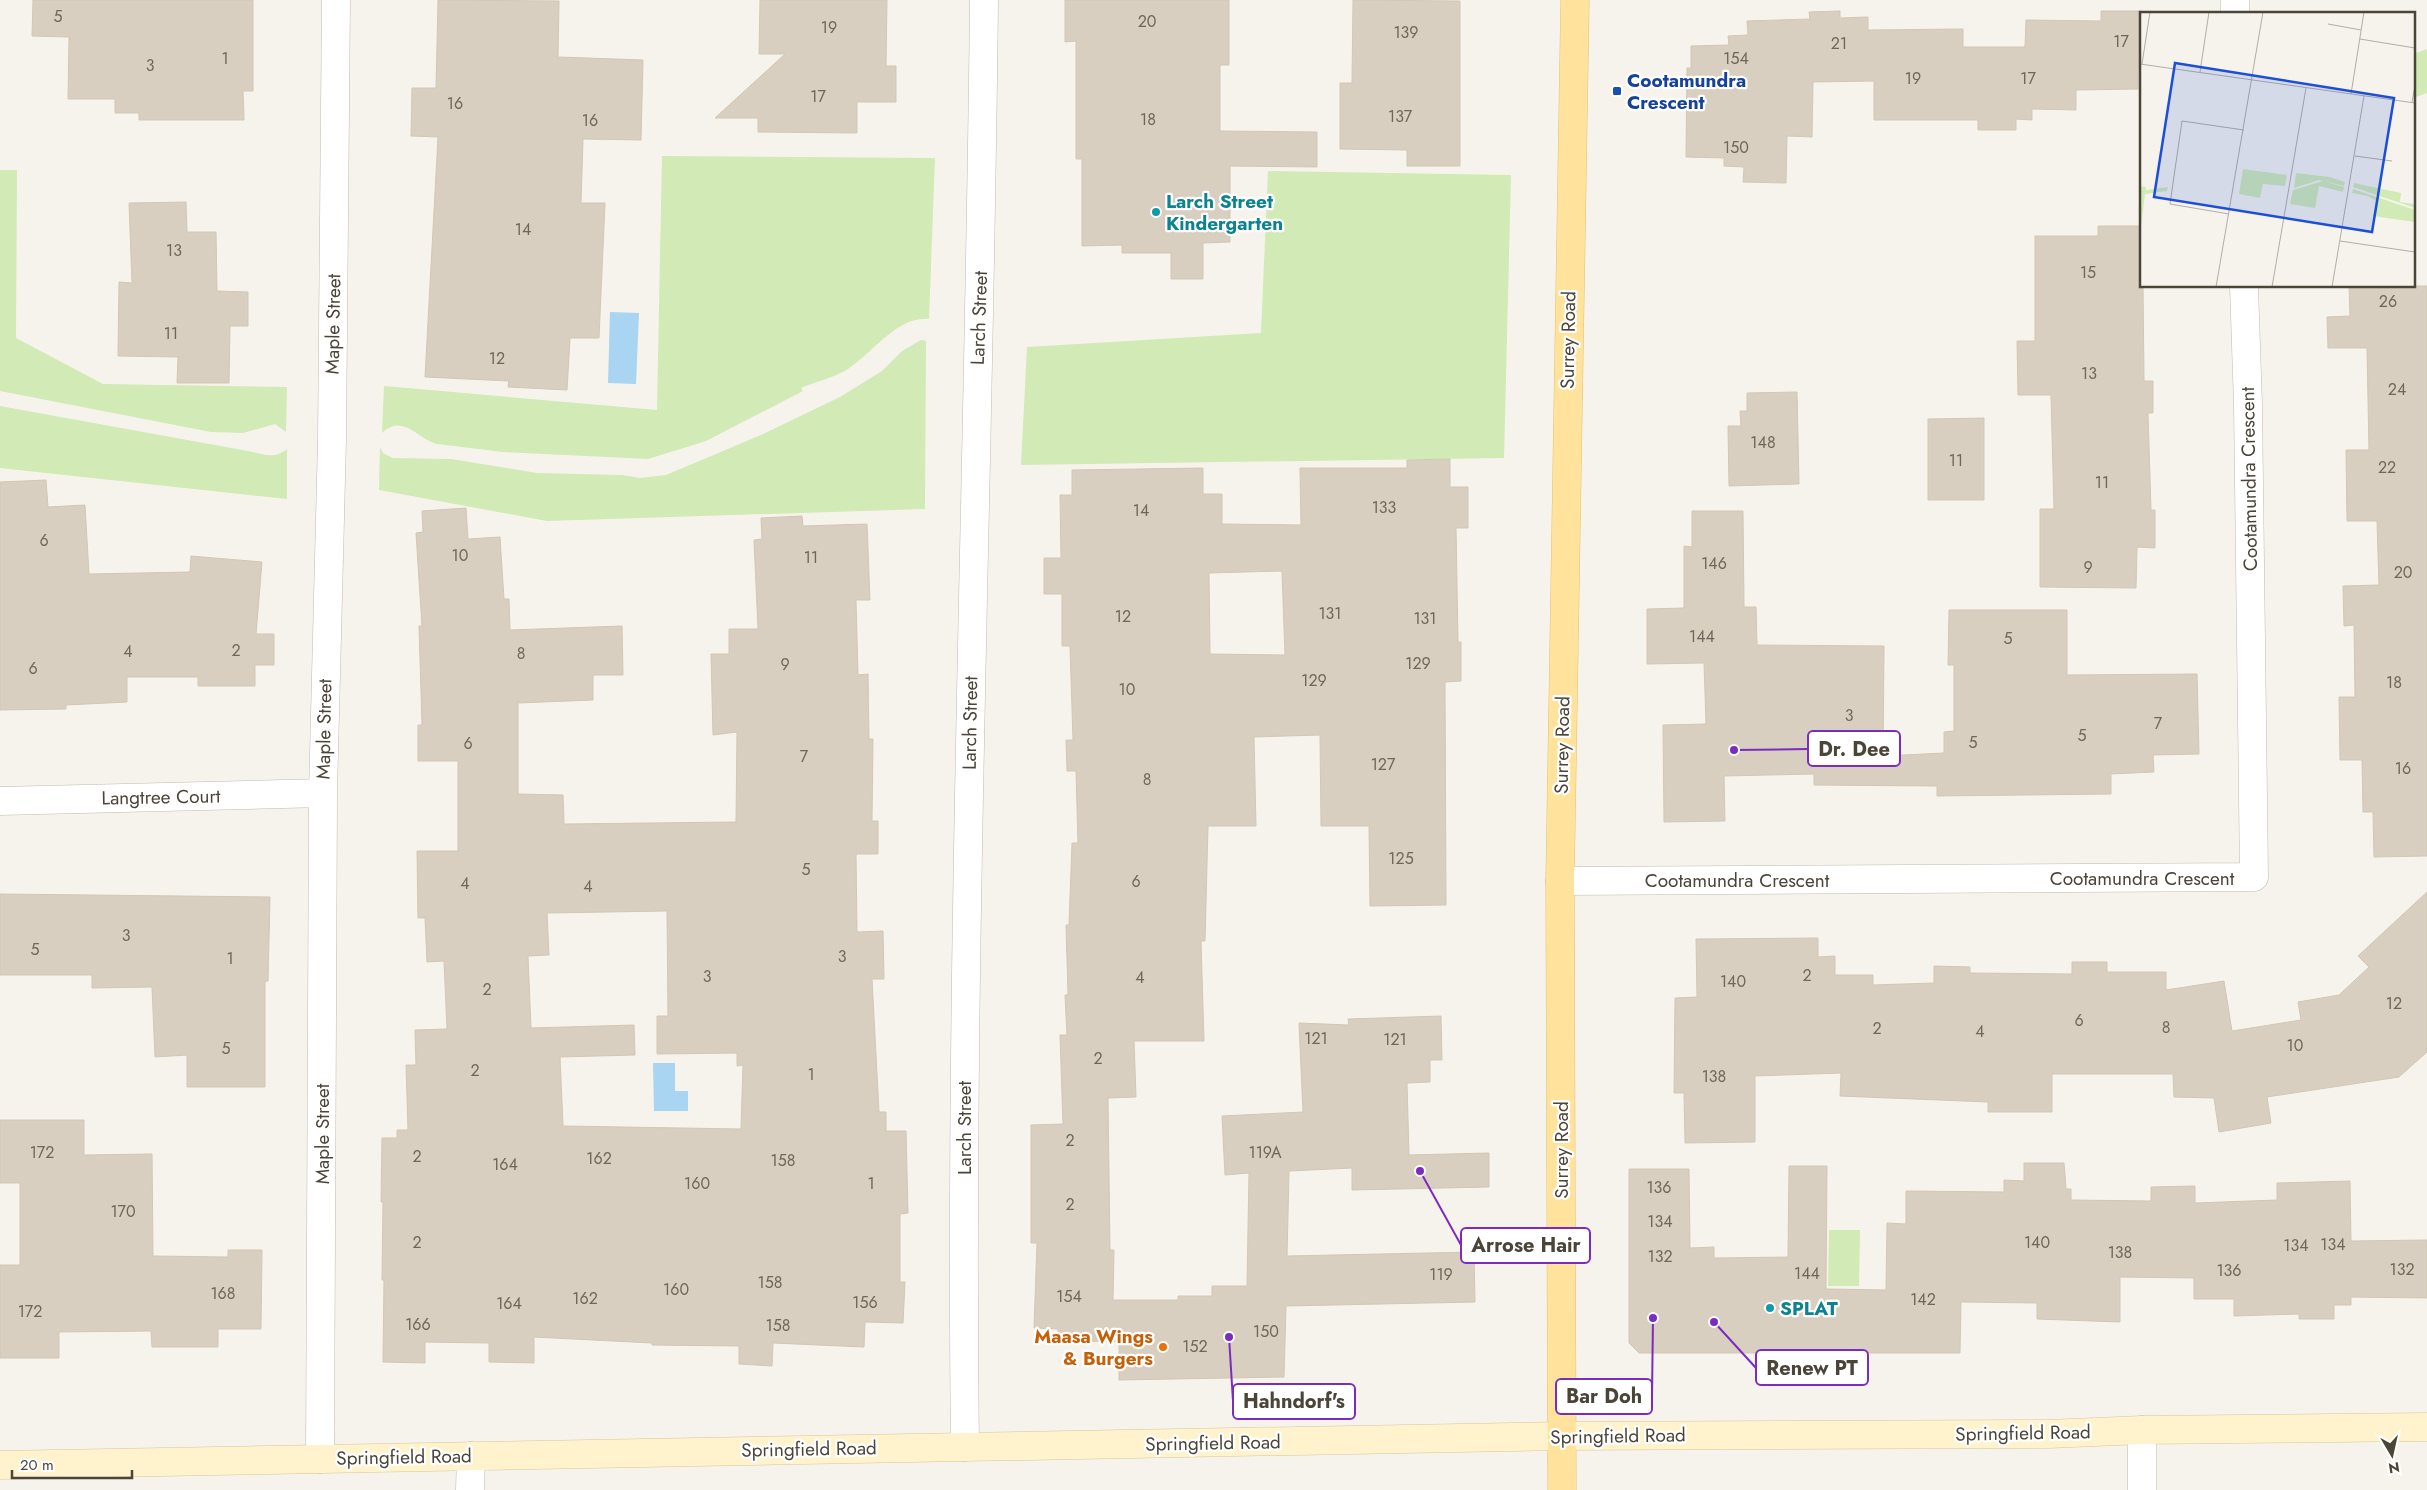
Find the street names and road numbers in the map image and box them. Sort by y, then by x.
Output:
street label: Larch Street [964,270,994,365]
street label: Maple Street [319,273,347,375]
street label: Surrey Road [1554,291,1582,389]
street label: Cootamundra Crescent [2234,386,2264,571]
street label: Larch Street [956,675,984,770]
street label: Maple Street [310,678,338,780]
street label: Surrey Road [1548,696,1576,794]
street label: Langtree Court [101,782,221,812]
street label: Cootamundra Crescent [2050,865,2235,892]
street label: Cootamundra Crescent [1645,867,1830,894]
street label: Larch Street [951,1081,978,1175]
street label: Maple Street [309,1083,336,1184]
street label: Surrey Road [1548,1101,1575,1199]
street label: Springfield Road [1955,1418,2091,1448]
street label: Springfield Road [1550,1421,1686,1451]
street label: Springfield Road [1145,1428,1281,1458]
street label: Springfield Road [741,1434,877,1464]
street label: Springfield Road [336,1442,472,1472]

